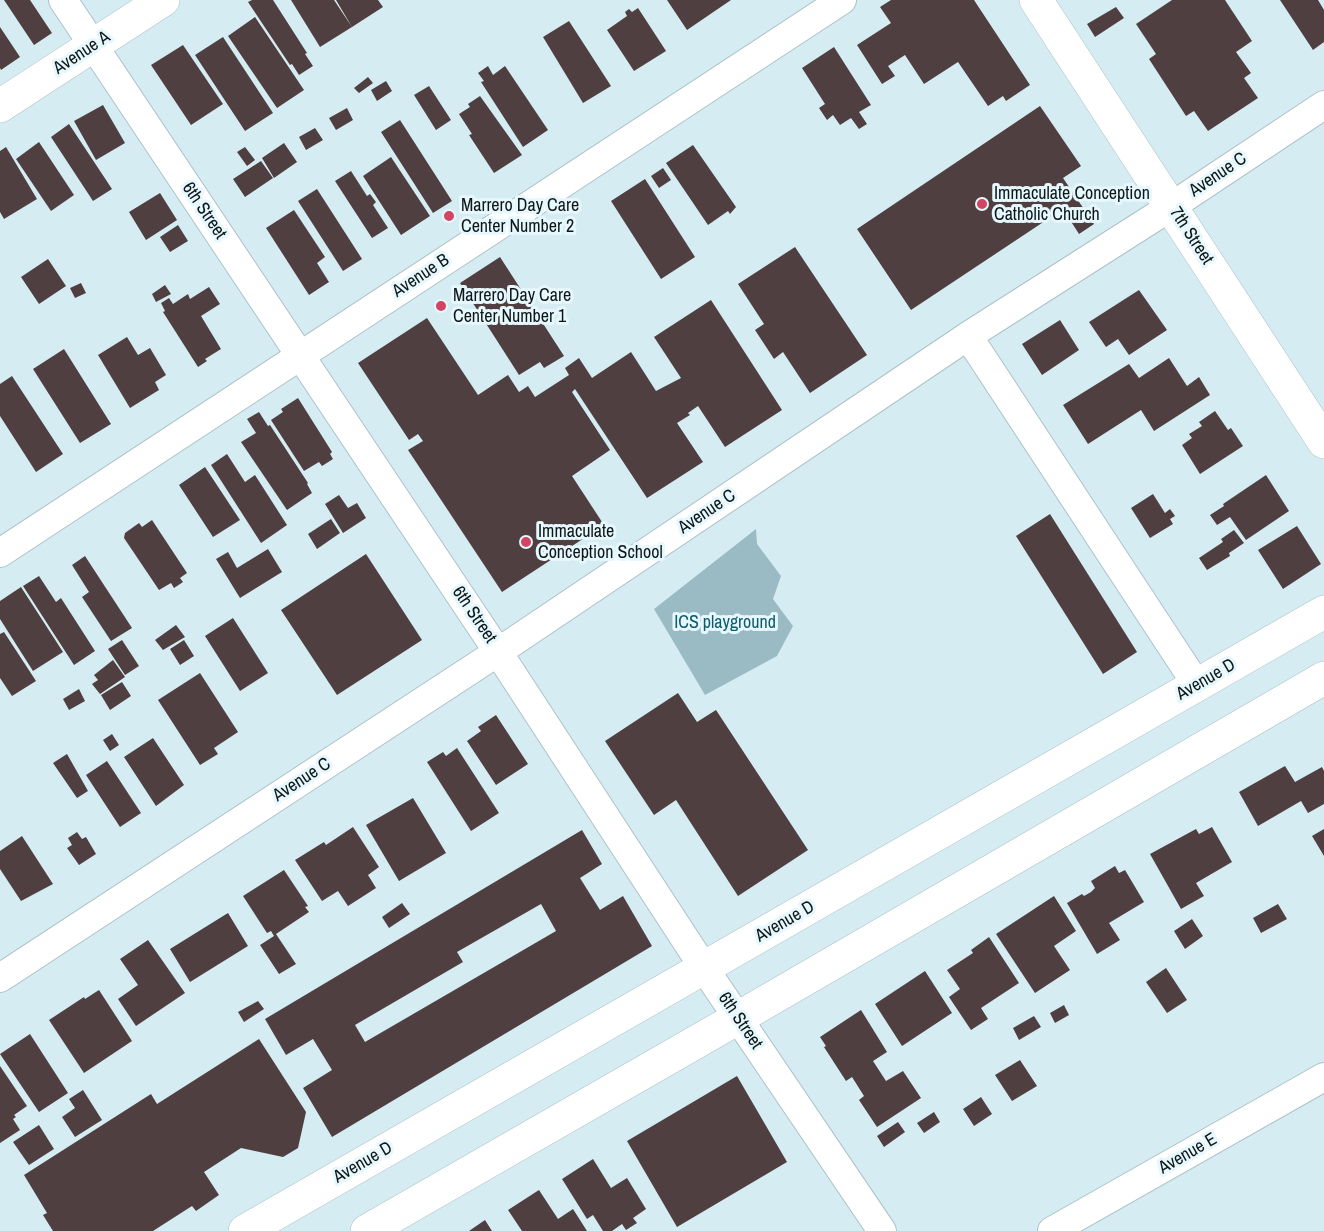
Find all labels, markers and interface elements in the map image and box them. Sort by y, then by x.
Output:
street label: Avenue A [49,27,115,79]
street label: Avenue C [1185,148,1251,202]
street label: 6th Street [177,178,231,244]
place label: Immaculate Conception Catholic Church [994,183,1150,226]
place label: Marrero Day Care Center Number 2 [461,195,579,238]
marker: Immaculate Conception Catholic Church [975,197,989,211]
street label: 7th Street [1165,203,1217,269]
marker: Marrero Day Care Center Number 2 [442,209,456,223]
street label: Avenue B [388,250,454,302]
place label: Marrero Day Care Center Number 1 [453,285,571,328]
marker: Marrero Day Care Center Number 1 [434,299,448,313]
street label: Avenue C [674,485,740,539]
place label: Immaculate Conception School [538,521,663,564]
marker: Immaculate Conception School [519,535,533,549]
street label: 6th Street [447,582,501,648]
park label: ICS playground [674,612,776,634]
street label: Avenue D [1173,655,1239,705]
street label: Avenue C [269,753,335,807]
street label: Avenue D [752,897,818,947]
street label: 6th Street [713,988,767,1054]
street label: Avenue E [1155,1129,1221,1179]
street label: Avenue D [330,1138,396,1188]

